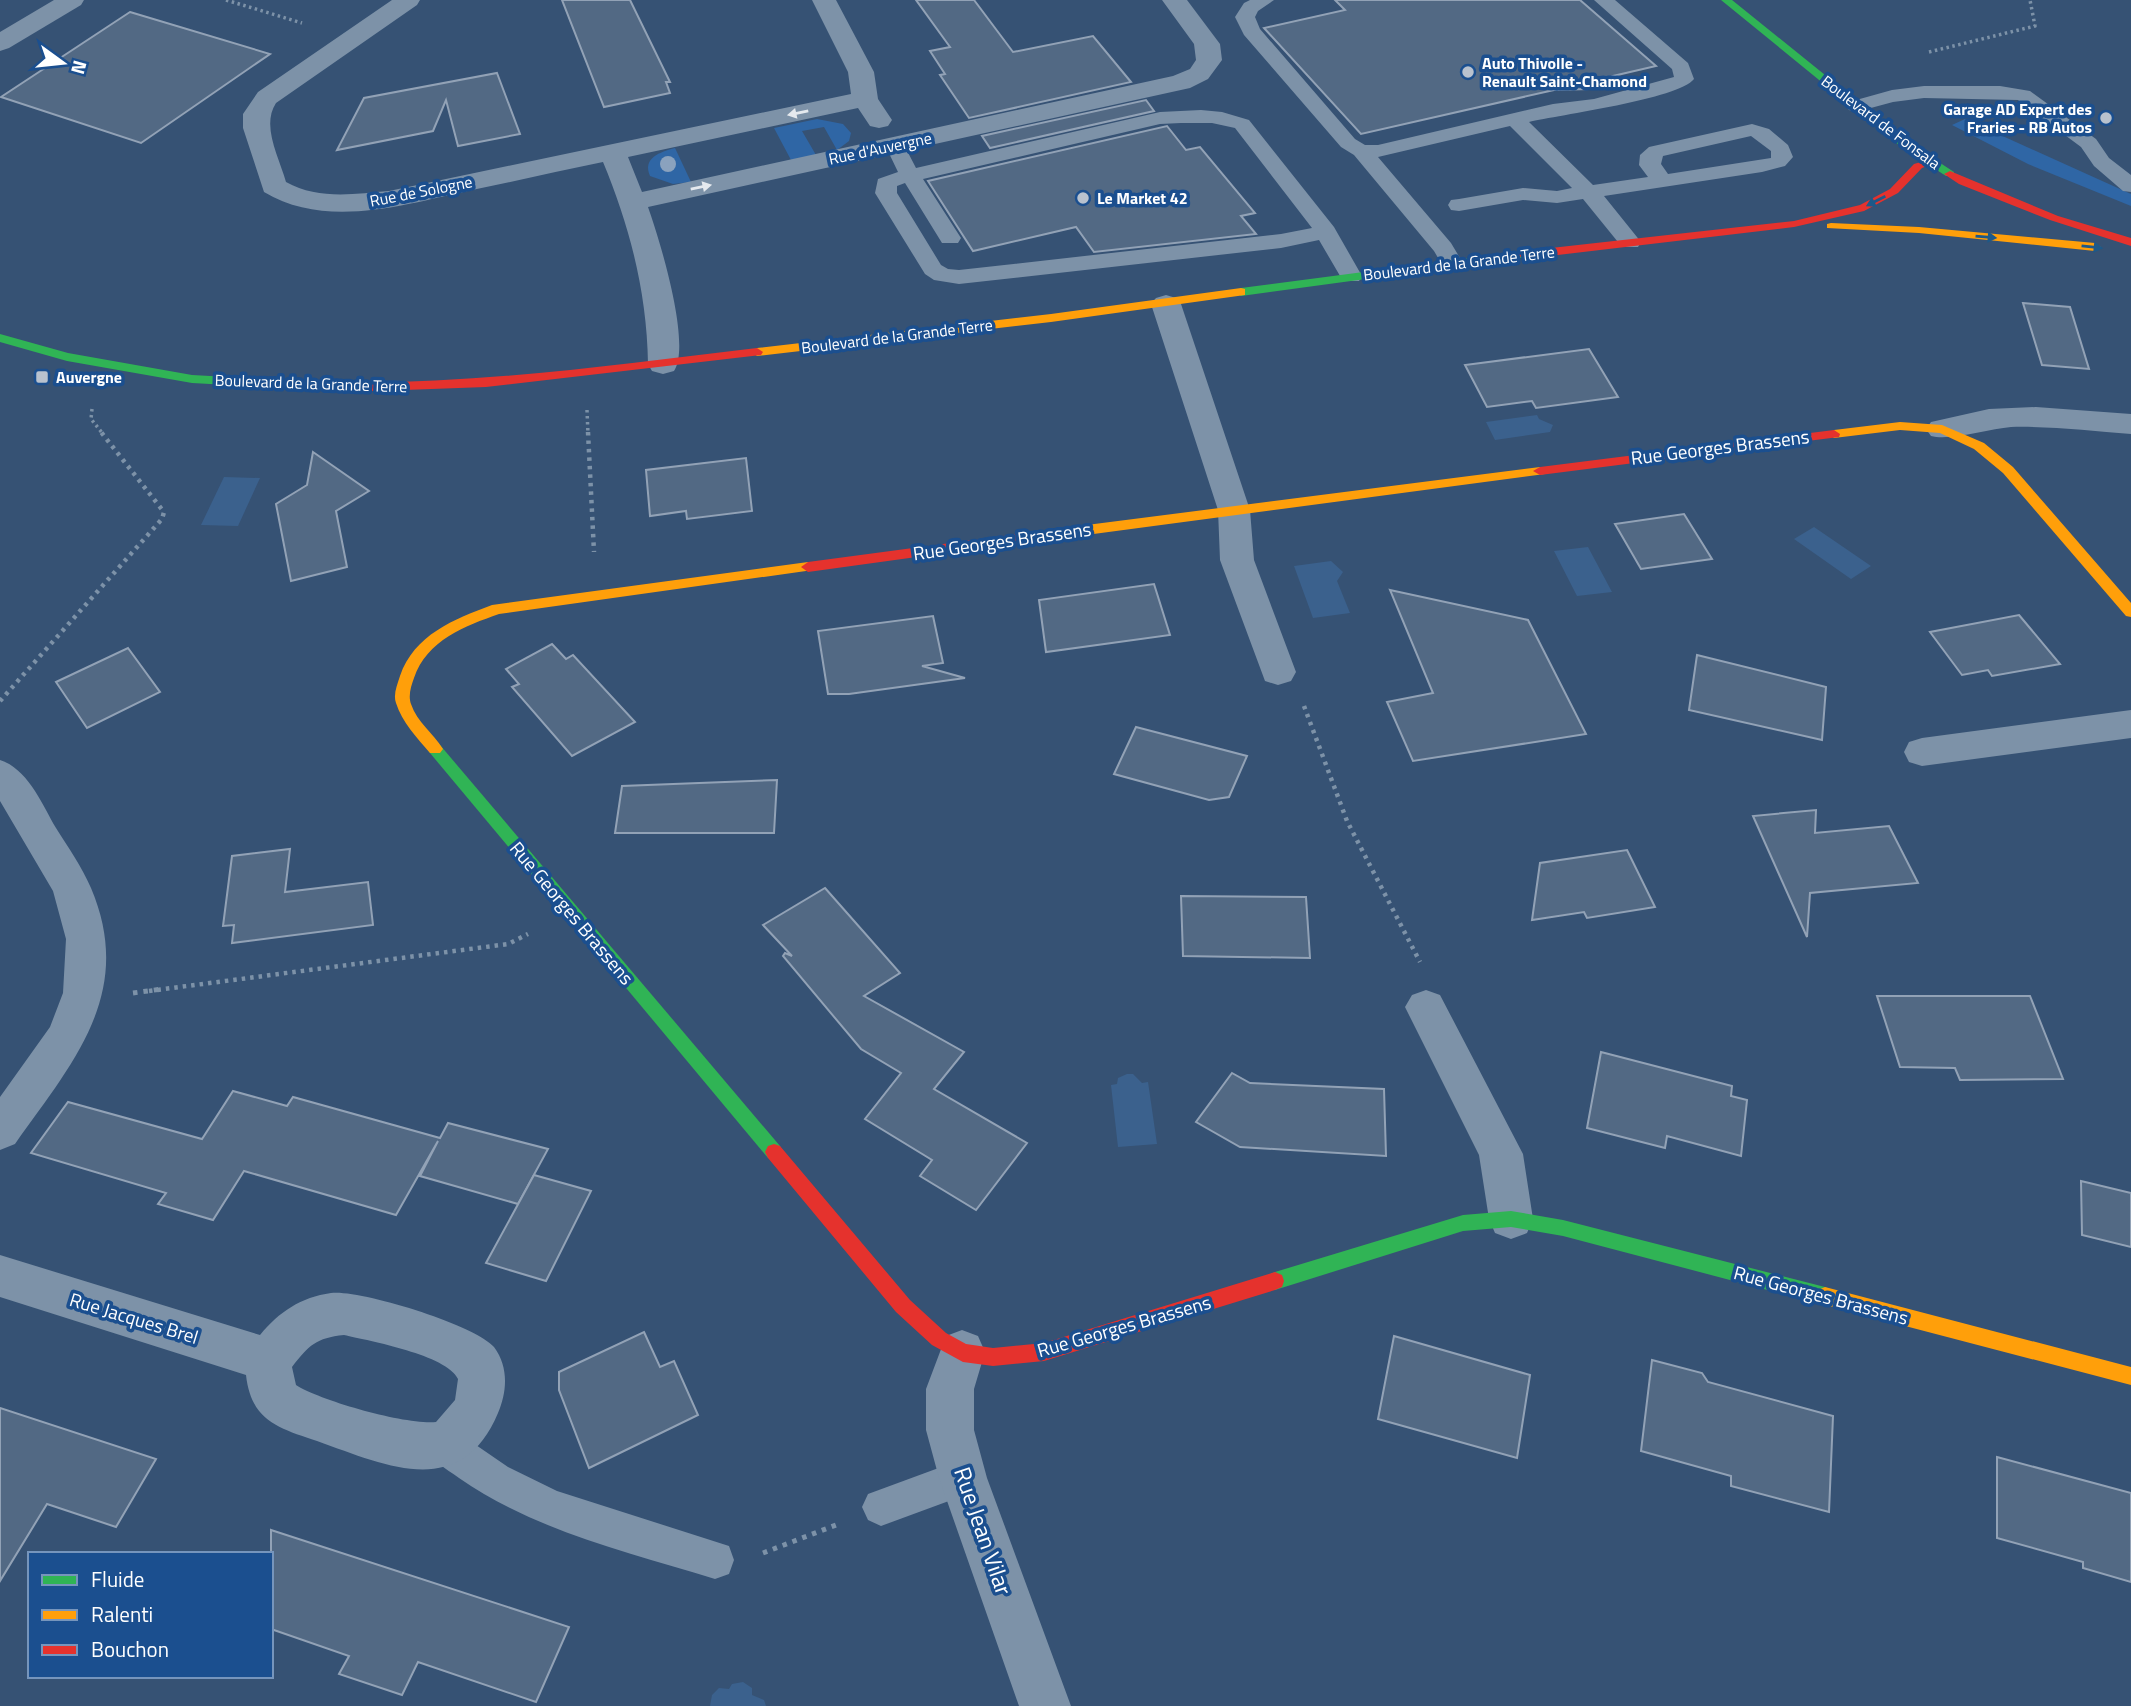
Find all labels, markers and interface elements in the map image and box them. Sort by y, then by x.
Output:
north arrow [28,28,98,98]
place label: Auto Thivolle - Renault Saint-Chamond [1482,51,1647,93]
text: N [64,57,96,78]
marker: Auto Thivolle - Renault Saint-Chamond [1460,64,1476,80]
street label: Boulevard de Fonsala [1816,69,1946,175]
place label: Garage AD Expert des Fraries - RB Autos [1943,97,2092,139]
one-way arrow [787,107,809,118]
marker: Garage AD Expert des Fraries - RB Autos [2098,110,2114,126]
street label: Rue d'Auvergne [826,125,934,171]
street label: Rue de Sologne [368,169,474,213]
one-way arrow [690,182,712,193]
place label: Le Market 42 [1097,186,1188,210]
marker: Le Market 42 [1075,190,1091,206]
one-way arrow [1866,195,1886,207]
one-way arrow [1975,232,1997,243]
street label: Boulevard de la Grande Terre [1362,239,1556,287]
one-way arrow [2081,242,2103,253]
street label: Boulevard de la Grande Terre [800,312,994,360]
place label: Auvergne [56,365,122,389]
street label: Boulevard de la Grande Terre [214,368,408,398]
marker: Auvergne [34,369,50,385]
street label: Rue Georges Brassens [1629,421,1811,472]
street label: Rue Georges Brassens [911,514,1093,567]
street label: Rue Georges Brassens [503,835,641,991]
street label: Rue Georges Brassens [1731,1257,1912,1332]
street label: Rue Jacques Brel [66,1284,202,1351]
street label: Rue Georges Brassens [1033,1287,1214,1364]
street label: Rue Jean Vilar [945,1462,1022,1600]
legend [28,1552,273,1678]
text: Fluide [91,1563,144,1595]
text: Ralenti [91,1598,153,1630]
text: Bouchon [91,1633,169,1665]

